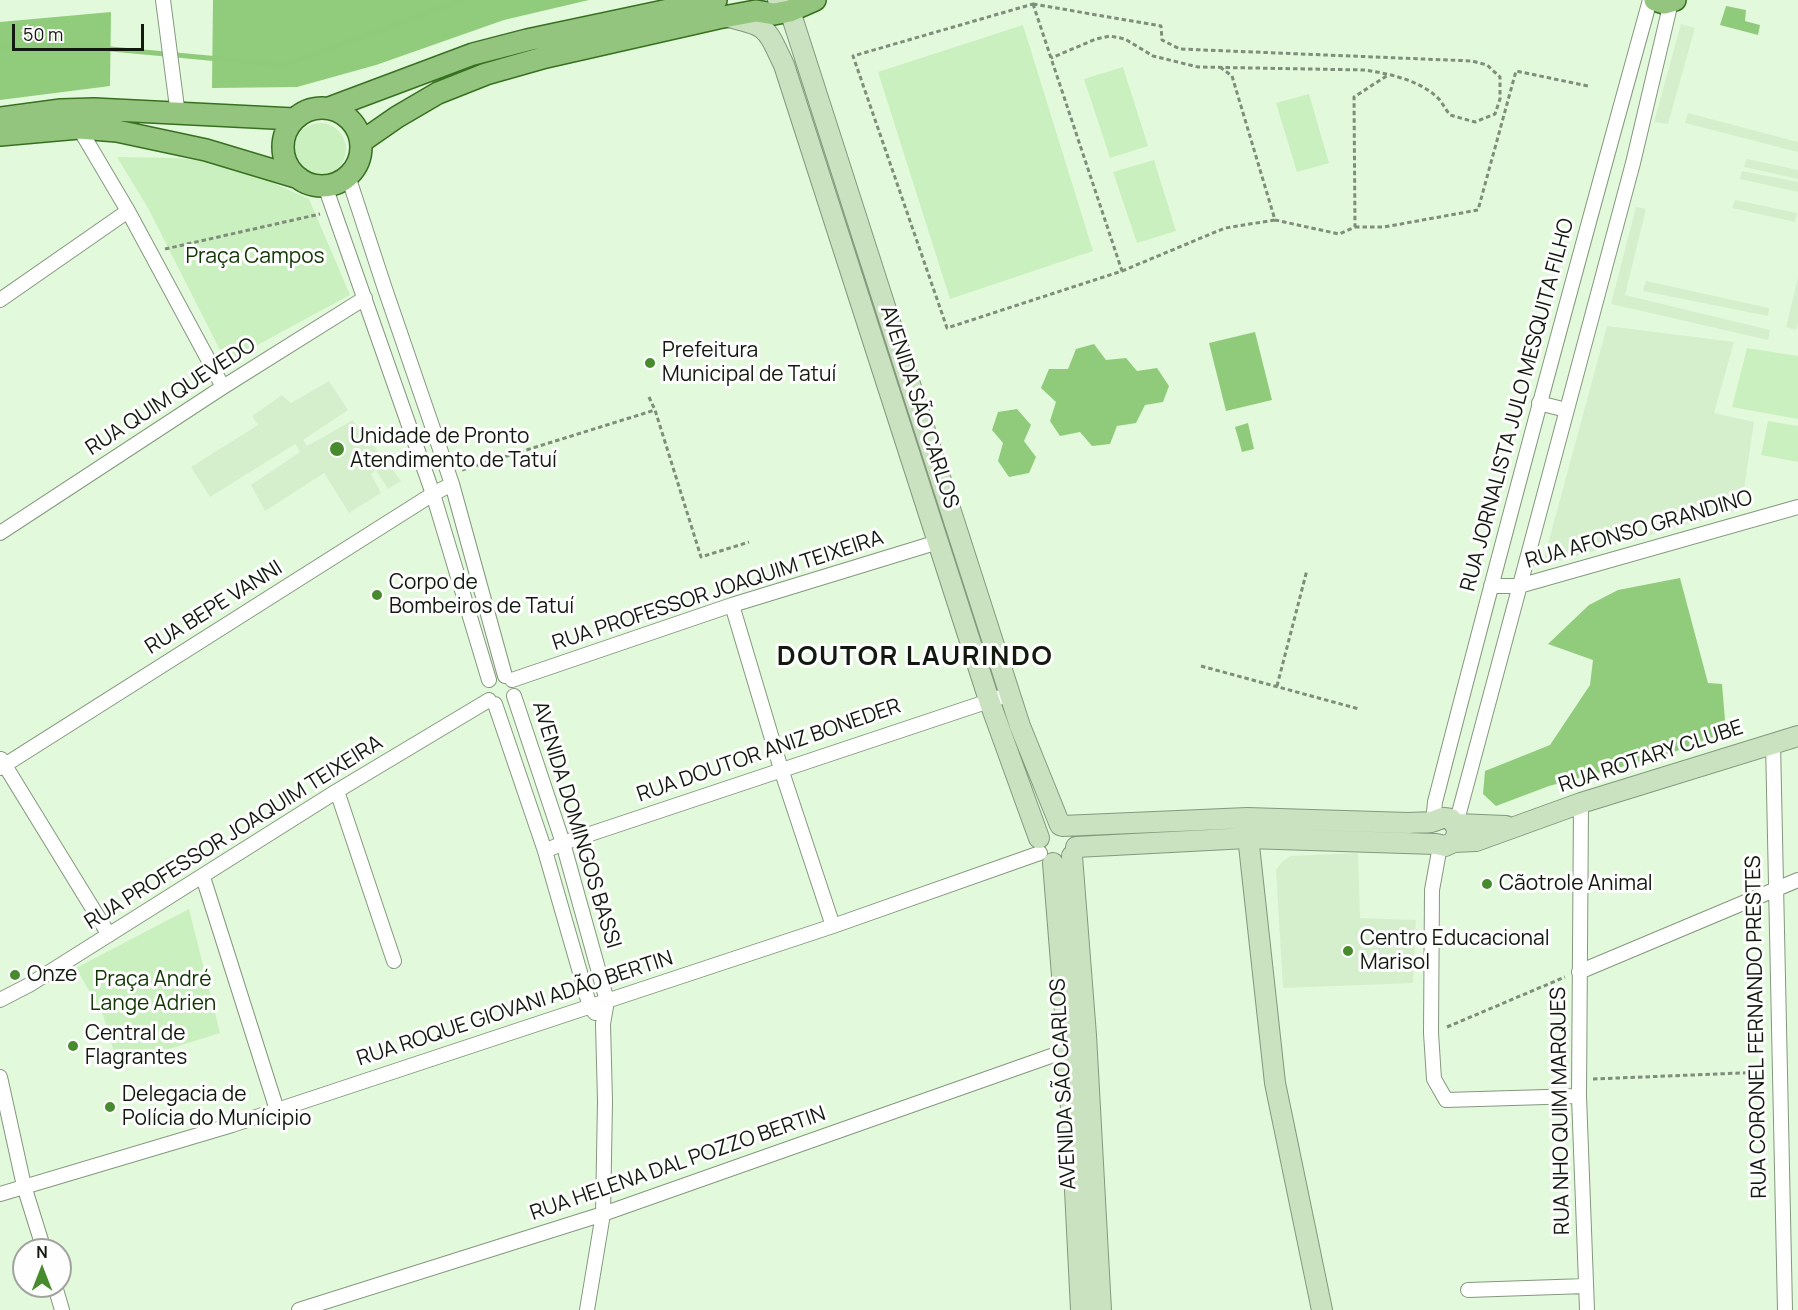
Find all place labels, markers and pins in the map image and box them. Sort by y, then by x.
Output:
place label: Prefeitura Municipal de Tatuí [662,338,836,388]
marker: Prefeitura Municipal de Tatuí [643,356,657,370]
place label: Unidade de Pronto Atendimento de Tatuí [350,424,557,474]
marker: Unidade de Pronto Atendimento de Tatuí [328,440,346,458]
place label: Corpo de Bombeiros de Tatuí [389,570,574,620]
marker: Corpo de Bombeiros de Tatuí [370,588,384,602]
place label: Cãotrole Animal [1499,871,1653,897]
marker: Cãotrole Animal [1480,877,1494,891]
place label: Centro Educacional Marisol [1360,926,1550,976]
marker: Centro Educacional Marisol [1341,944,1355,958]
place label: Onze [27,962,77,988]
marker: Onze [8,968,22,982]
place label: Central de Flagrantes [85,1021,187,1071]
marker: Central de Flagrantes [66,1039,80,1053]
place label: Delegacia de Polícia do Munícipio [122,1082,311,1132]
marker: Delegacia de Polícia do Munícipio [103,1100,117,1114]

